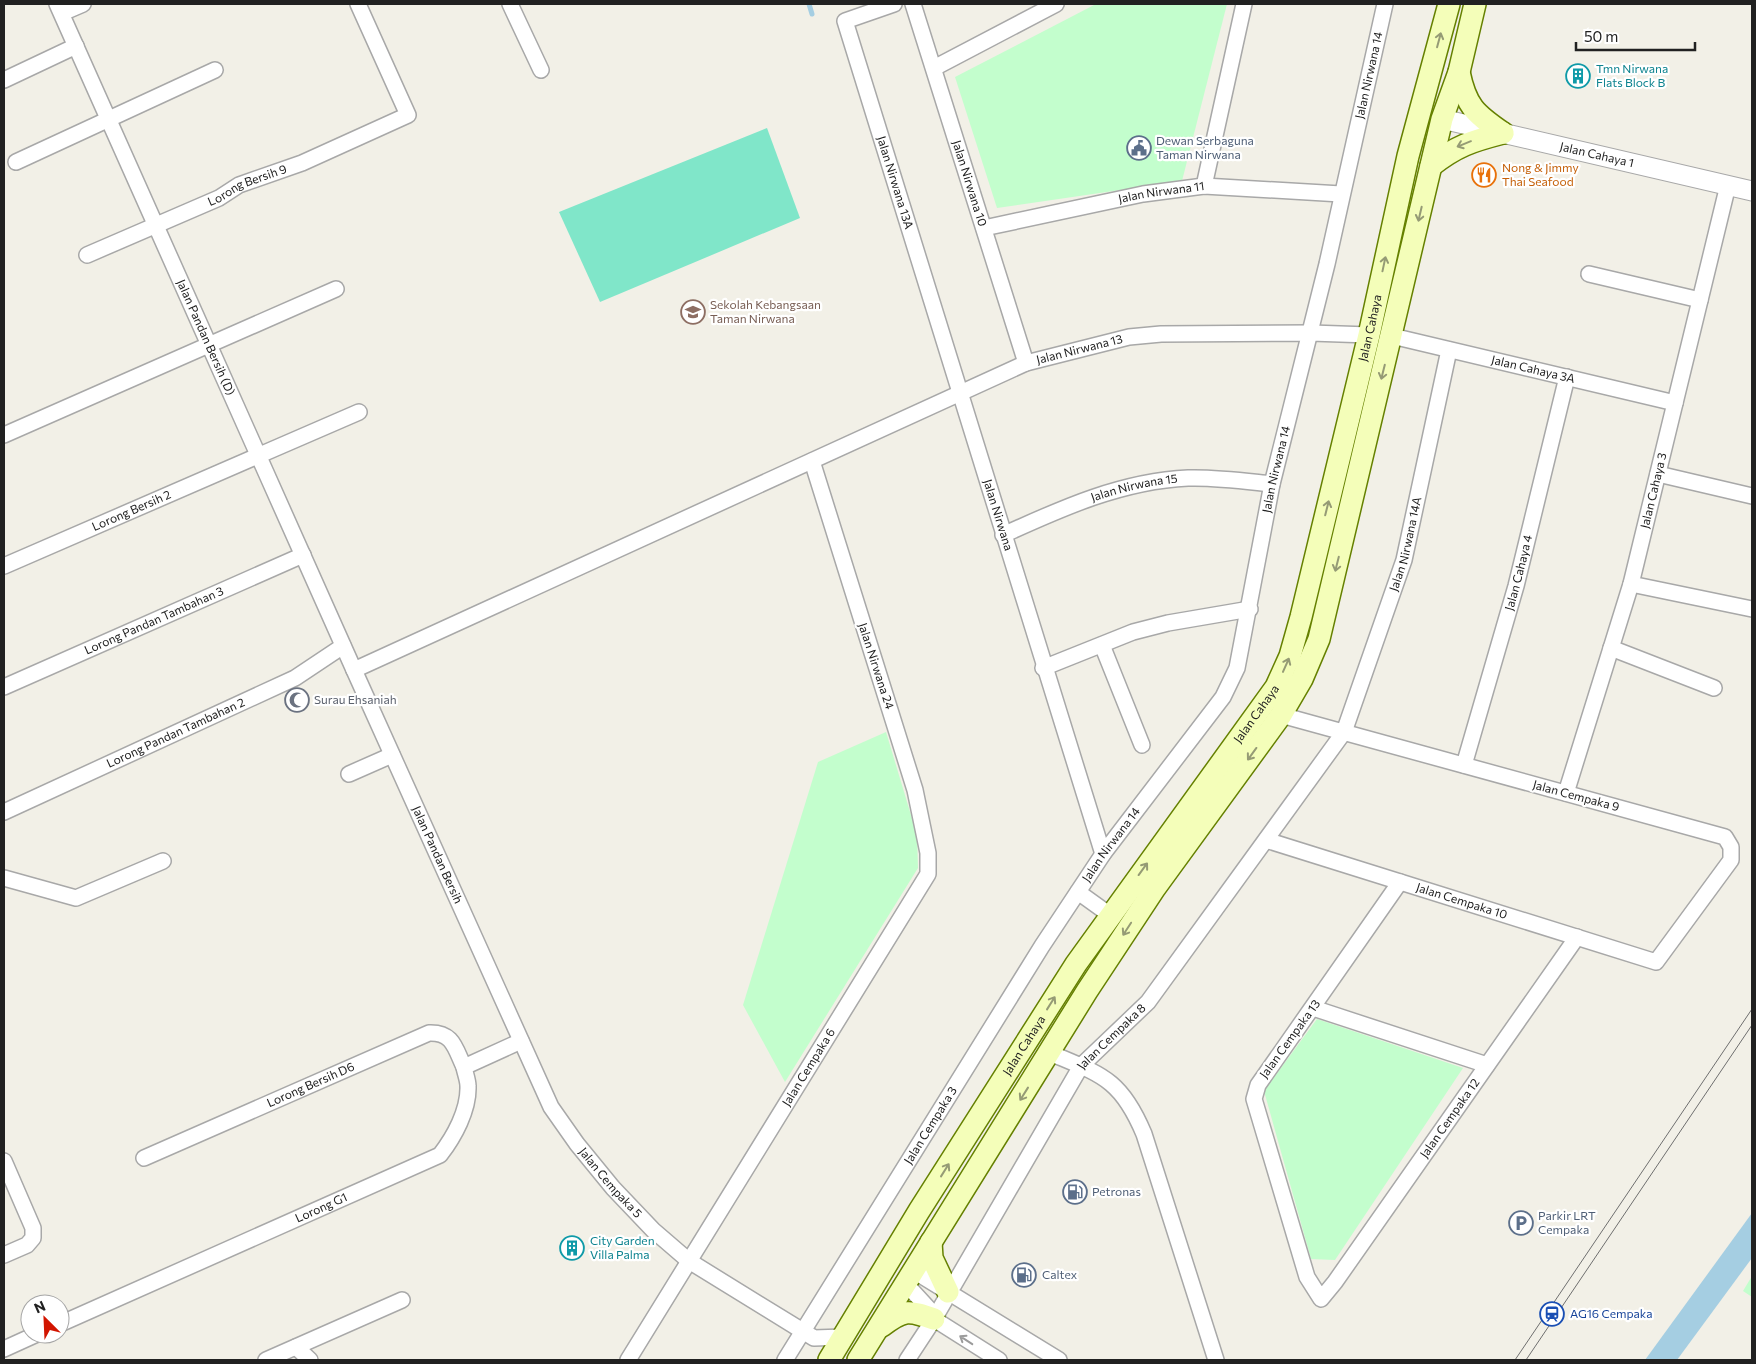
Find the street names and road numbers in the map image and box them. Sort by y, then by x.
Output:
street label: Jalan Nirwana 14 [1352,30,1385,120]
street label: Jalan Nirwana 13A [874,134,917,230]
street label: Jalan Nirwana 10 [949,138,991,228]
street label: Jalan Cahaya 1 [1558,139,1636,169]
street label: Lorong Bersih 9 [205,161,288,208]
street label: Jalan Nirwana 11 [1117,178,1205,206]
street label: Jalan Pandan Bersih (D) [174,277,239,397]
street label: Jalan Cahaya [1355,293,1384,363]
street label: Jalan Nirwana 13 [1035,331,1124,367]
street label: Jalan Cahaya 3A [1490,352,1577,385]
street label: Jalan Nirwana 14 [1259,424,1292,514]
street label: Jalan Cahaya 3 [1637,451,1669,530]
street label: Jalan Nirwana 15 [1089,471,1178,505]
street label: Jalan Nirwana [980,477,1017,552]
street label: Lorong Bersih 2 [90,486,173,533]
street label: Jalan Nirwana 14A [1386,495,1423,593]
street label: Jalan Cahaya 4 [1501,533,1534,612]
street label: Lorong Pandan Tambahan 3 [82,583,226,657]
street label: Jalan Nirwana 24 [855,621,898,711]
street label: Jalan Cahaya [1230,682,1281,746]
street label: Lorong Pandan Tambahan 2 [104,694,247,770]
street label: Jalan Cempaka 9 [1531,777,1621,814]
street label: Jalan Pandan Bersih [409,803,466,905]
street label: Jalan Nirwana 14 [1079,804,1142,885]
street label: Jalan Cempaka 10 [1414,879,1509,921]
street label: Jalan Cempaka 13 [1256,996,1323,1081]
street label: Jalan Cempaka 8 [1073,1000,1148,1071]
street label: Jalan Cahaya [999,1013,1047,1078]
street label: Jalan Cempaka 6 [778,1025,837,1109]
street label: Lorong Bersih D6 [264,1059,356,1109]
street label: Jalan Cempaka 12 [1416,1075,1482,1161]
street label: Jalan Cempaka 3 [900,1083,959,1167]
street label: Jalan Cempaka 5 [576,1144,646,1220]
street label: Lorong G1 [293,1189,349,1225]

